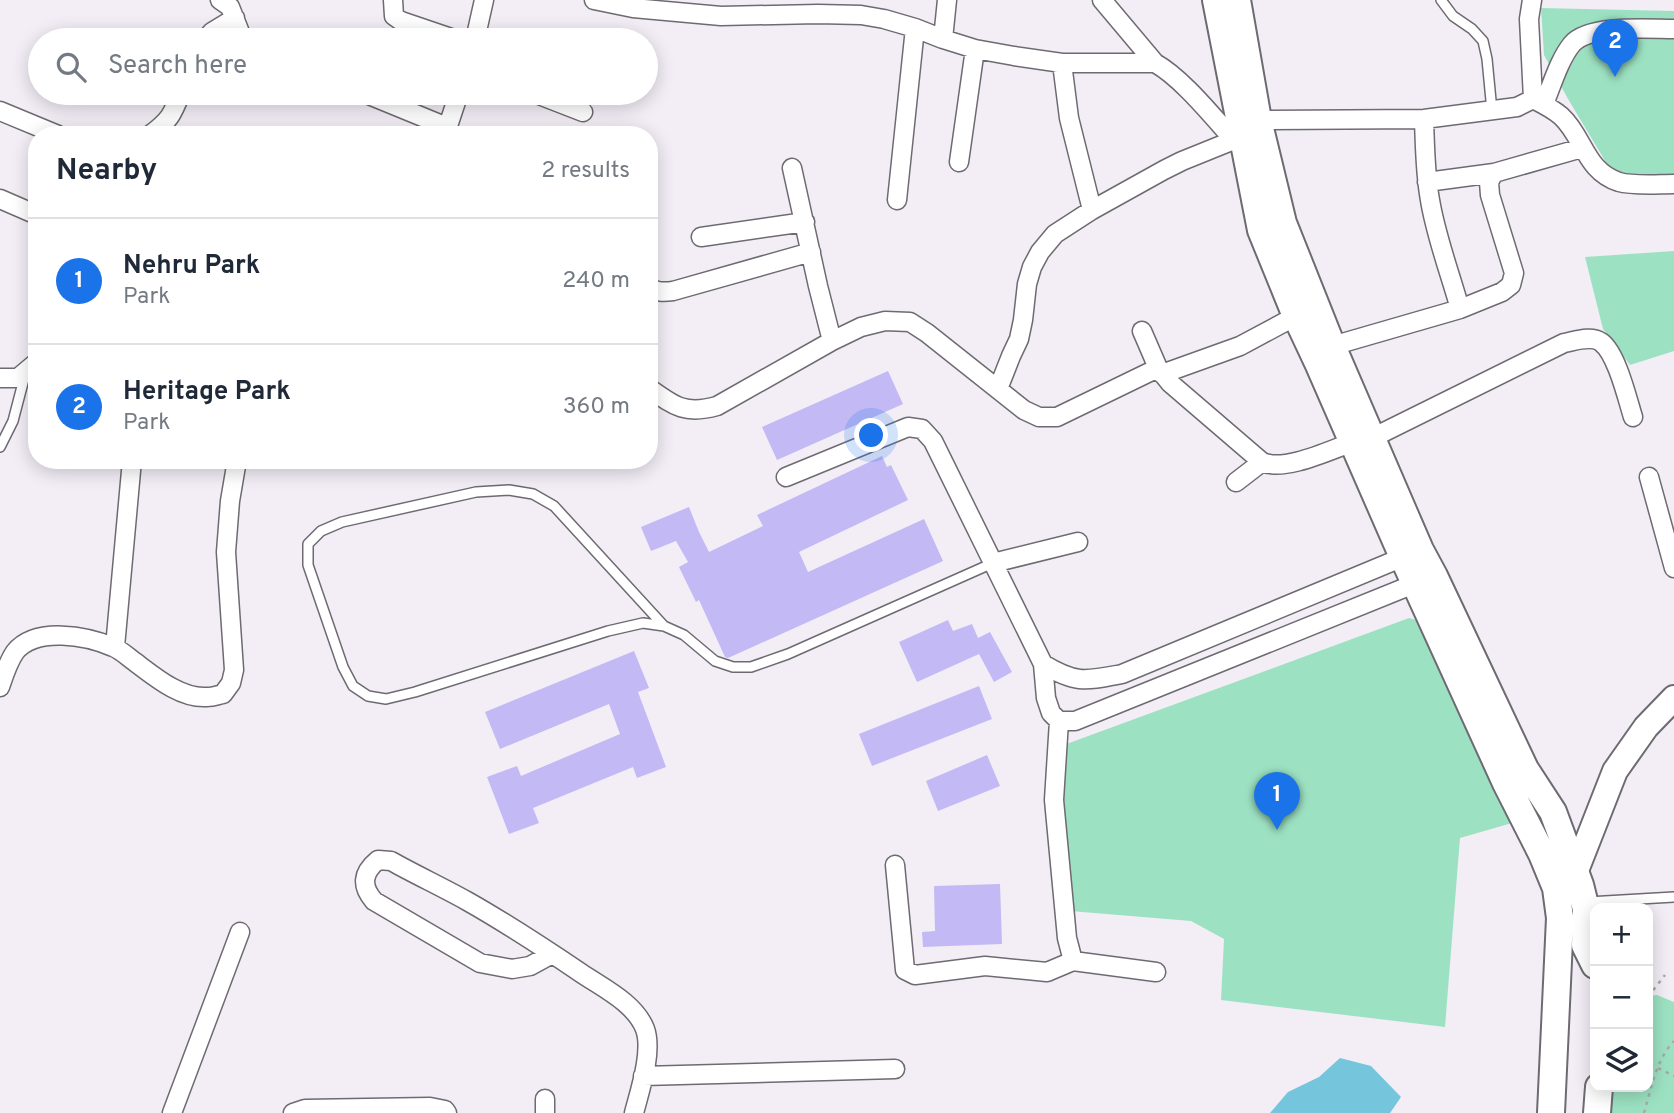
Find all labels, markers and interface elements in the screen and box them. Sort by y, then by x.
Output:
pin: 2 [1592,19,1638,77]
search box [28,28,658,105]
icon: search [52,48,90,86]
text: Search here [108,50,247,83]
text: Nearby [56,153,157,190]
text: 2 results [541,157,630,186]
text: Nehru Park [123,250,260,283]
text: 1 [74,267,84,296]
text: 240 m [562,267,630,296]
text: Park [123,283,170,312]
text: Heritage Park [123,376,291,409]
text: 2 [72,393,86,422]
text: 360 m [563,393,630,422]
text: Park [123,409,170,438]
your location [854,418,888,452]
pin: 1 [1254,772,1300,830]
map controls [1590,903,1653,1092]
button: + [1590,903,1653,966]
button: − [1590,966,1653,1029]
button: layers [1590,1029,1653,1092]

